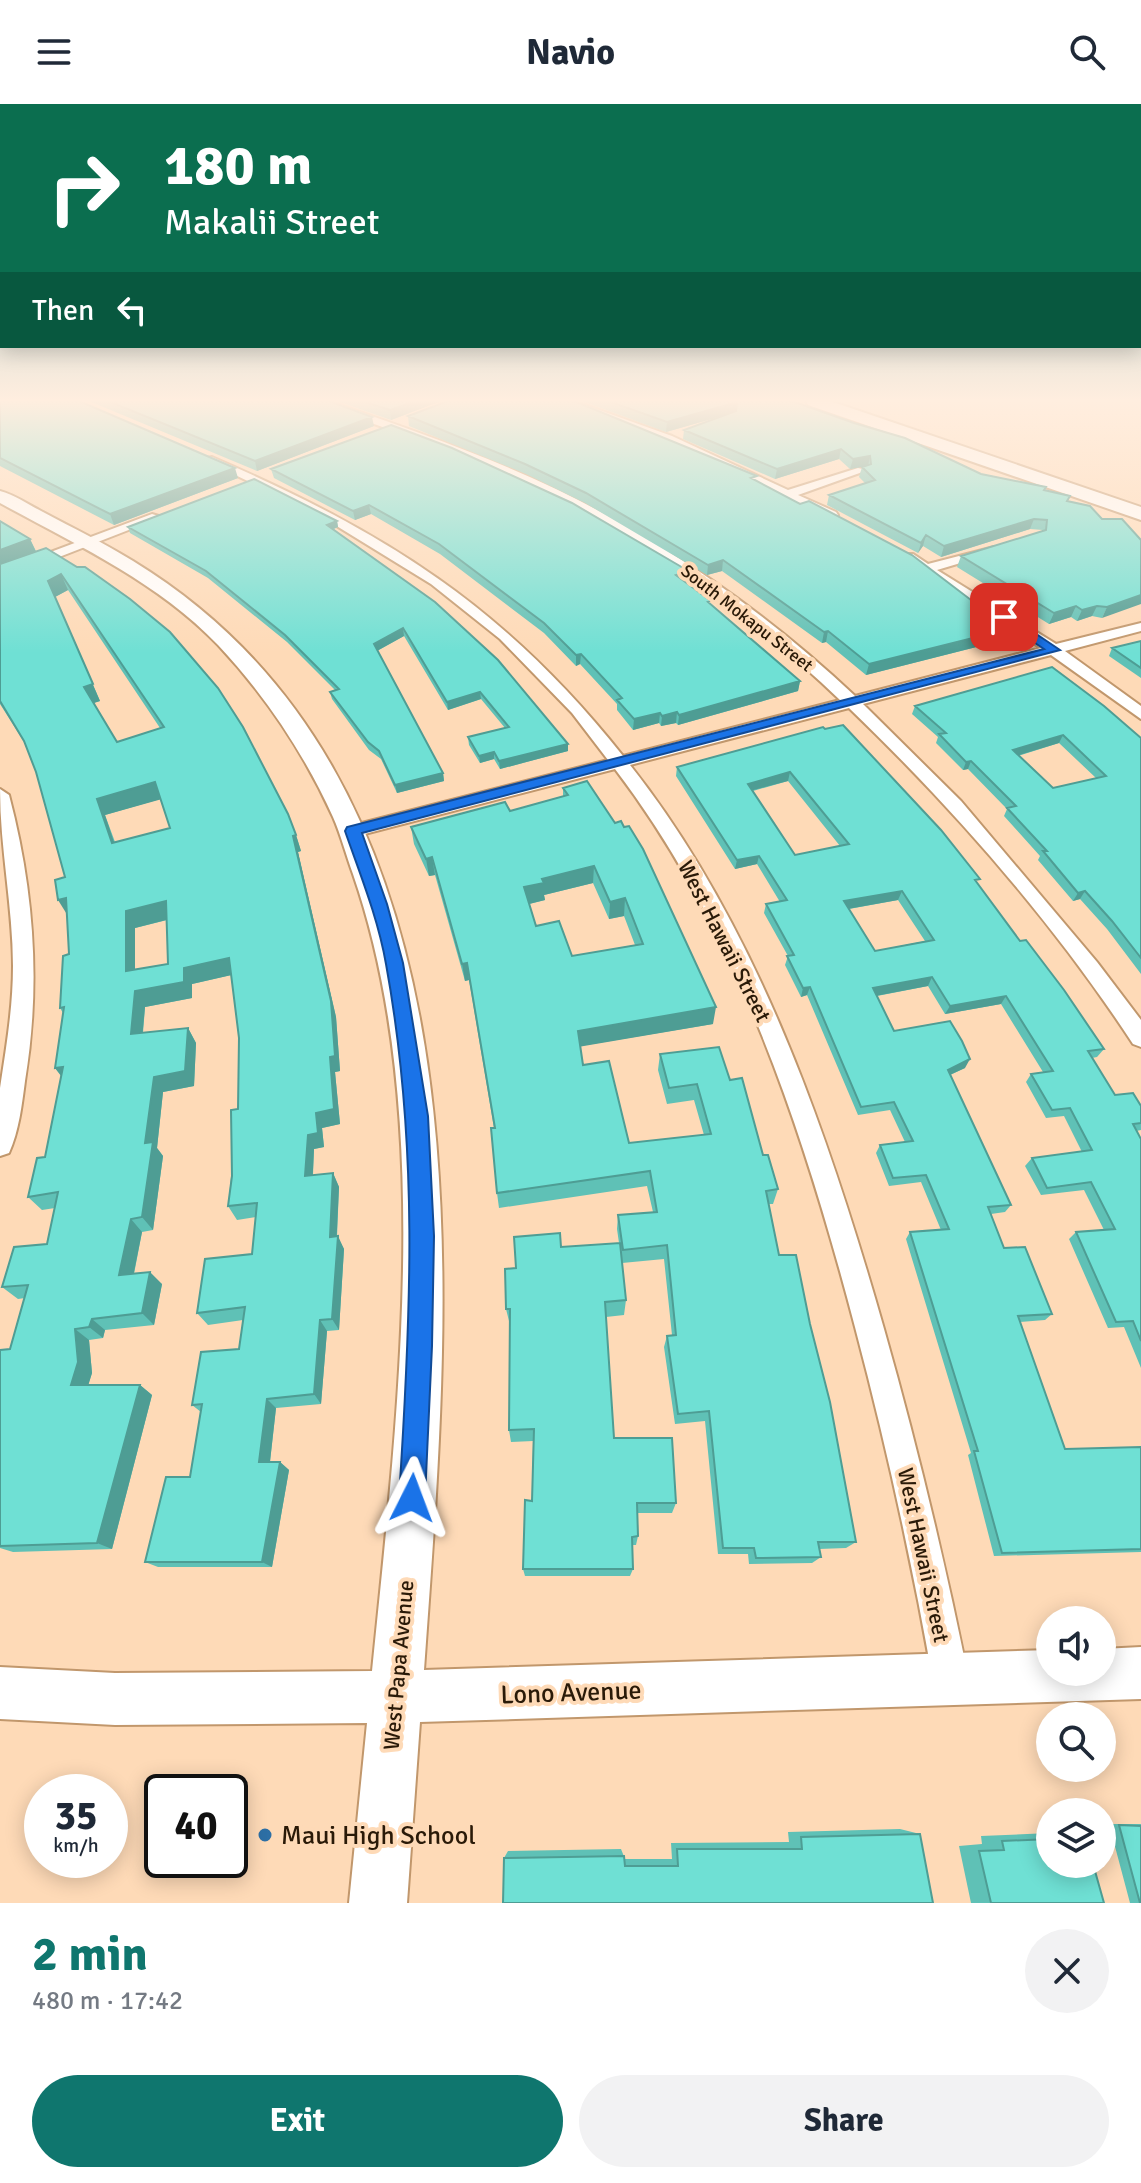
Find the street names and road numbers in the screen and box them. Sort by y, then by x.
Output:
street label: South Mokapu Street [677,560,817,676]
street label: West Hawaii Street [672,856,777,1027]
street label: West Hawaii Street [892,1465,955,1645]
street label: West Papa Avenue [378,1579,419,1751]
street label: Lono Avenue [500,1675,642,1711]

